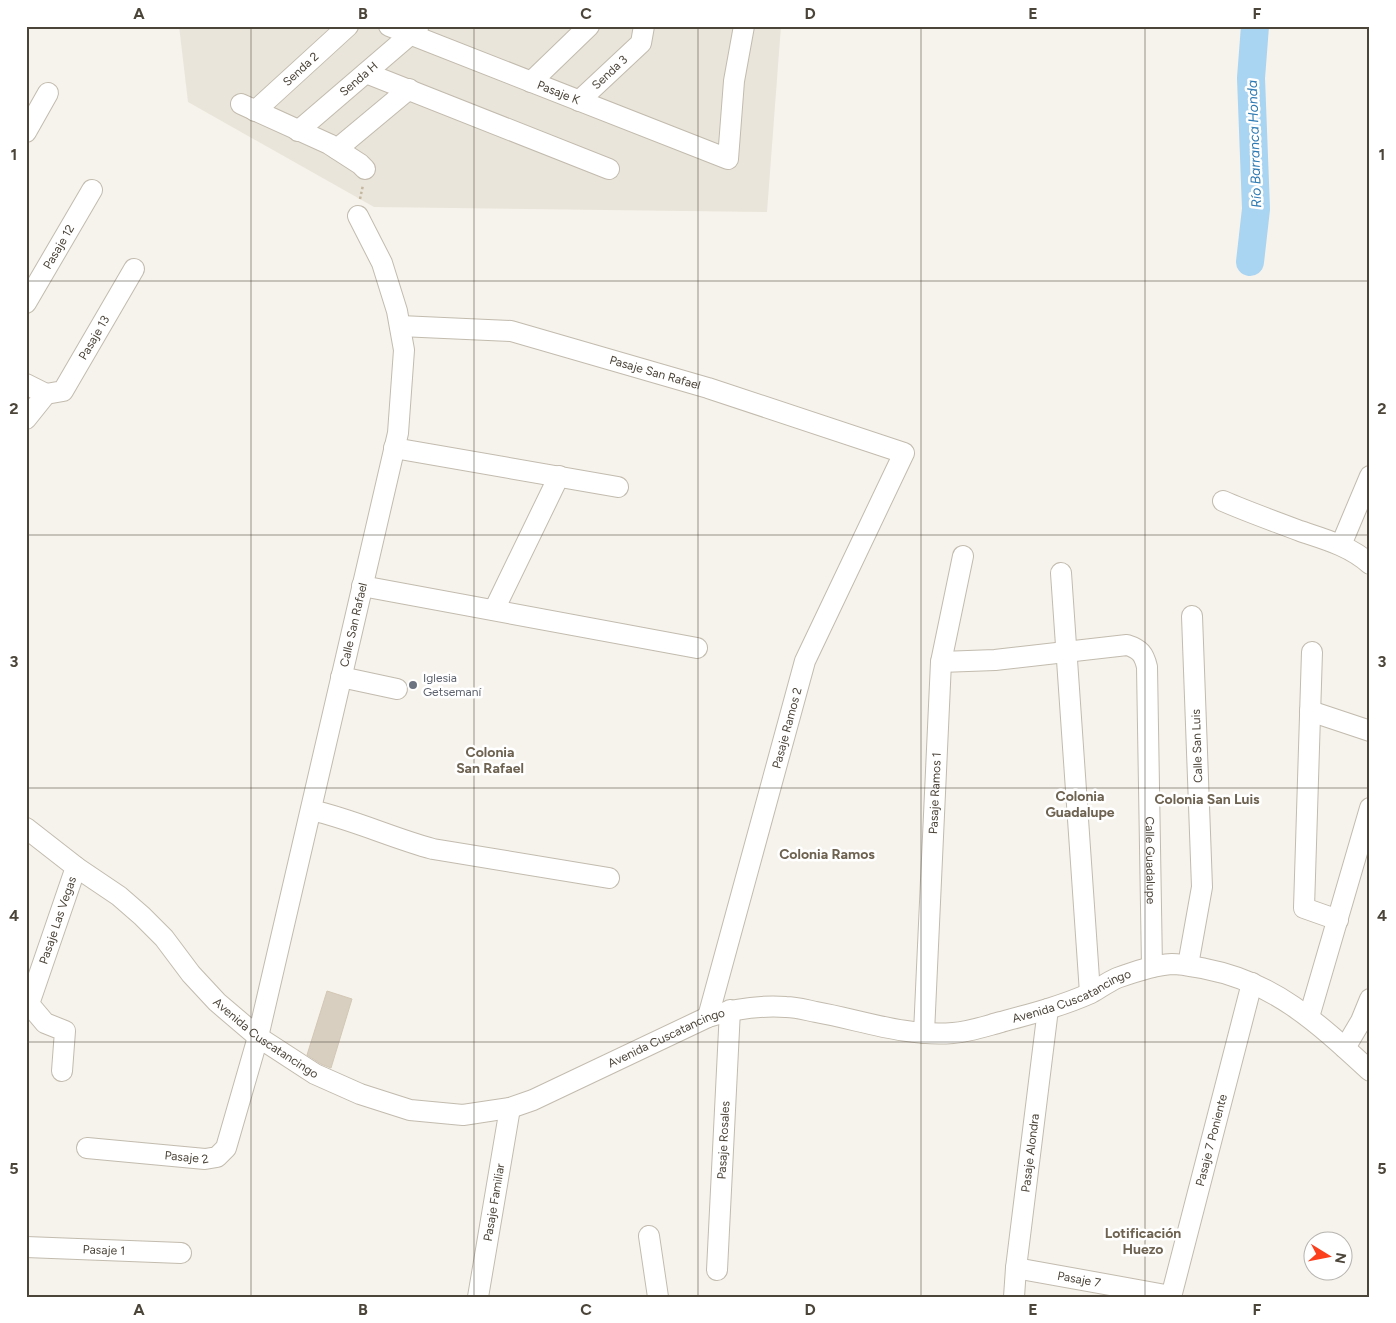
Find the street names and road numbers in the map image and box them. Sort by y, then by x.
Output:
street label: Senda 2 [280,49,322,89]
street label: Senda 3 [589,52,630,92]
street label: Senda H [337,59,381,99]
street label: Pasaje K [535,78,582,107]
street label: Pasaje 12 [40,222,77,272]
street label: Pasaje 13 [76,313,112,362]
street label: Pasaje San Rafael [608,353,702,392]
street label: Calle San Rafael [337,581,370,668]
street label: Pasaje Ramos 2 [769,686,805,770]
street label: Calle San Luis [1189,708,1205,783]
street label: Pasaje Ramos 1 [926,752,944,834]
street label: Calle Guadalupe [1142,816,1158,905]
street label: Pasaje Las Vegas [36,874,79,966]
street label: Avenida Cuscatancingo [1011,967,1133,1026]
street label: Avenida Cuscatancingo [210,995,321,1081]
street label: Avenida Cuscatancingo [606,1006,726,1071]
street label: Pasaje 7 Poniente [1193,1092,1230,1188]
street label: Pasaje Rosales [715,1100,732,1180]
street label: Pasaje Alondra [1018,1113,1042,1193]
street label: Pasaje 2 [164,1148,210,1166]
street label: Pasaje Familiar [481,1162,507,1242]
street label: Pasaje 1 [82,1242,125,1258]
street label: Pasaje 7 [1056,1269,1102,1290]

